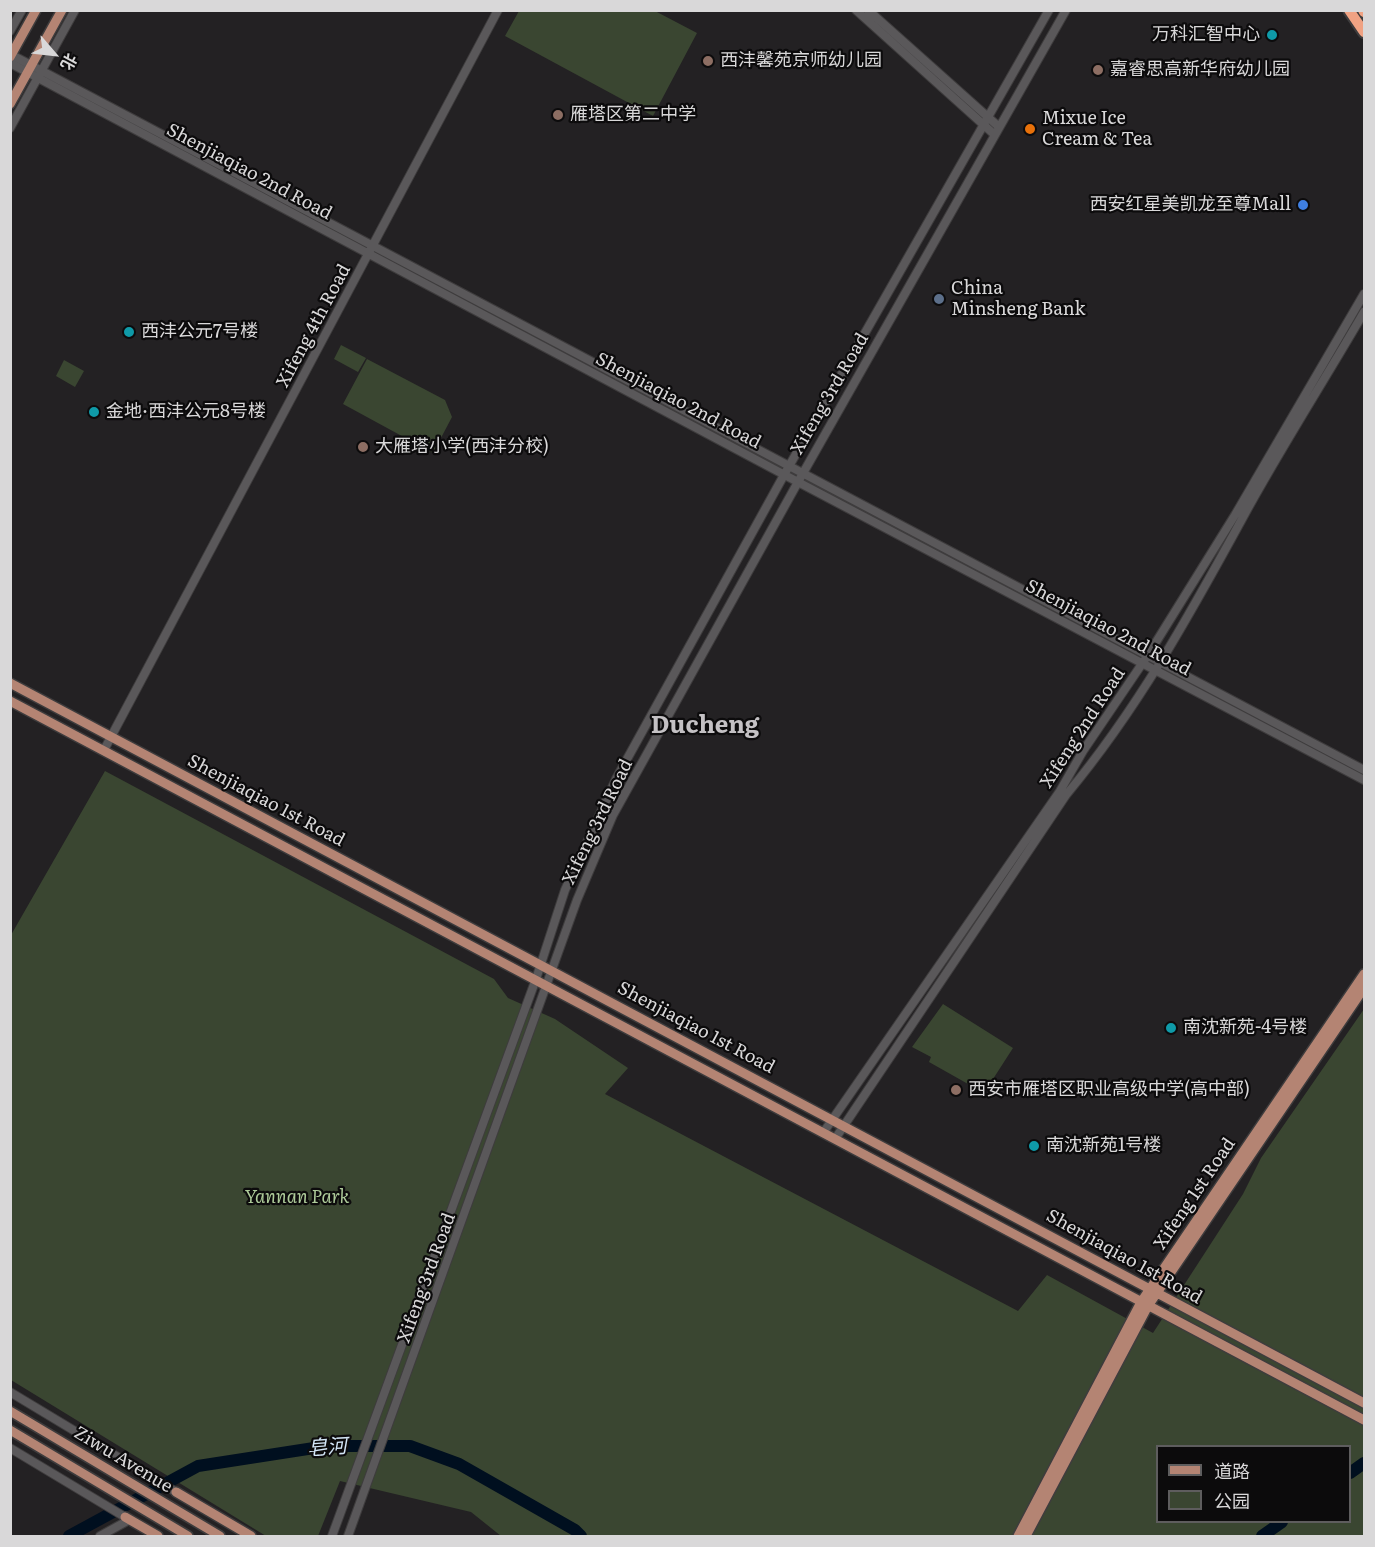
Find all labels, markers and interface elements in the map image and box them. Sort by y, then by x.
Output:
north arrow [24,24,84,84]
place label: 万科汇智中心 [1152,24,1260,46]
marker: 万科汇智中心 [1265,28,1279,42]
text: 北 [56,50,84,75]
place label: 西沣馨苑京师幼儿园 [720,50,882,72]
marker: 西沣馨苑京师幼儿园 [701,54,715,68]
place label: 嘉睿思高新华府幼儿园 [1110,59,1290,81]
marker: 嘉睿思高新华府幼儿园 [1091,63,1105,77]
place label: 雁塔区第二中学 [570,104,696,126]
marker: 雁塔区第二中学 [551,108,565,122]
place label: Mixue Ice Cream & Tea [1042,108,1152,150]
street label: Shenjiaqiao 2nd Road [163,119,335,225]
marker: Mixue Ice Cream & Tea [1023,122,1037,136]
place label: 西安红星美凯龙至尊Mall [1090,194,1291,216]
marker: 西安红星美凯龙至尊Mall [1296,198,1310,212]
street label: Xifeng 4th Road [272,261,356,391]
place label: China Minsheng Bank [951,278,1086,320]
marker: China Minsheng Bank [932,292,946,306]
place label: 西沣公元7号楼 [141,321,258,343]
marker: 西沣公元7号楼 [122,325,136,339]
street label: Xifeng 3rd Road [786,329,874,459]
street label: Shenjiaqiao 2nd Road [592,348,764,454]
place label: 金地·西沣公元8号楼 [106,401,266,423]
marker: 金地·西沣公元8号楼 [87,405,101,419]
place label: 大雁塔小学(西沣分校) [375,436,549,458]
marker: 大雁塔小学(西沣分校) [356,440,370,454]
street label: Shenjiaqiao 2nd Road [1022,575,1194,681]
street label: Xifeng 2nd Road [1036,664,1130,792]
district label: Ducheng [651,712,759,740]
street label: Shenjiaqiao 1st Road [184,750,348,852]
street label: Xifeng 3rd Road [558,756,638,888]
street label: Shenjiaqiao 1st Road [614,977,778,1079]
place label: 南沈新苑-4号楼 [1183,1017,1307,1039]
marker: 南沈新苑-4号楼 [1164,1021,1178,1035]
place label: 西安市雁塔区职业高级中学(高中部) [968,1079,1250,1101]
marker: 西安市雁塔区职业高级中学(高中部) [949,1083,963,1097]
street label: Xifeng 1st Road [1150,1134,1240,1254]
place label: 南沈新苑1号楼 [1046,1135,1161,1157]
marker: 南沈新苑1号楼 [1027,1139,1041,1153]
park label: Yannan Park [245,1187,349,1209]
street label: Shenjiaqiao 1st Road [1042,1205,1206,1309]
street label: Xifeng 3rd Road [393,1210,461,1346]
street label: Ziwu Avenue [70,1422,176,1498]
water label: 皂河 [306,1435,348,1461]
legend [1156,1445,1351,1523]
text: 道路 [1214,1457,1250,1484]
text: 公园 [1214,1487,1250,1514]

